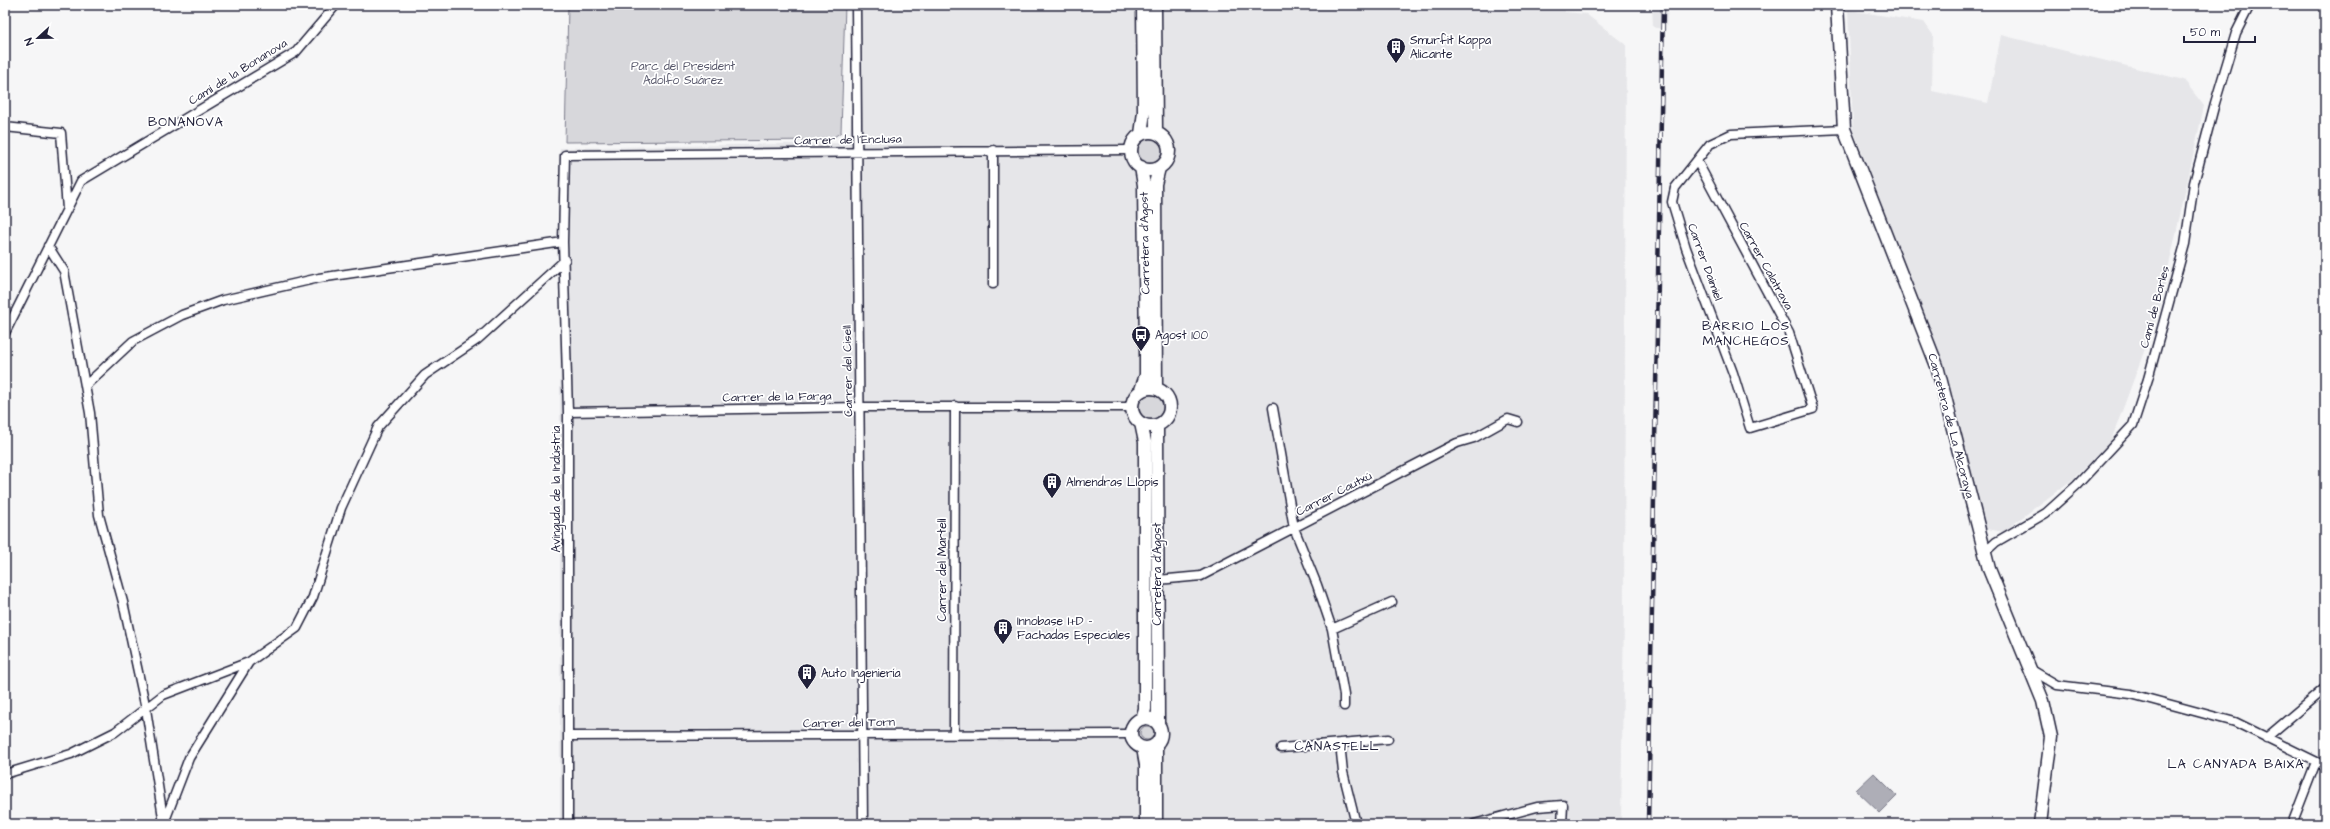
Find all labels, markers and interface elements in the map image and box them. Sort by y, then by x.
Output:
north arrow [18,18,58,58]
scale bar [2184,18,2255,44]
text: 50 m [2190,24,2221,41]
place label: Smurfit Kappa Alicante [1410,32,1491,63]
text: N [21,35,37,48]
street label: Camí de la Bonanova [185,35,291,109]
building icon: Smurfit Kappa Alicante [1385,36,1407,64]
park label: Parc del President Adolfo Suárez [631,58,735,89]
district label: BONANOVA [148,113,224,131]
street label: Carrer de l'Enclusa [794,131,902,149]
street label: Carretera d'Agost [1136,191,1155,295]
street label: Carrer Calatrava [1735,219,1797,313]
street label: Carrer Daimiel [1683,221,1727,303]
street label: Camí de Borles [2136,264,2174,350]
district label: BARRIO LOS MANCHEGOS [1702,317,1790,350]
bus stop icon: Agost 100 [1130,324,1152,352]
street label: Carrer del Cisell [839,325,857,417]
place label: Agost 100 [1155,327,1208,345]
street label: Carretera de La Alcoraya [1923,352,1979,501]
street label: Carrer de la Farga [722,388,832,407]
street label: Avinguda de la Indústria [548,426,566,552]
street label: Carrer Cautxú [1293,468,1375,520]
building icon: Almendras Llopis [1041,471,1063,499]
place label: Almendras Llopis [1066,474,1159,491]
street label: Carrer del Martell [934,518,951,621]
street label: Carretera d'Agost [1149,522,1167,625]
place label: Innobase I+D - Fachadas Especiales [1017,613,1130,644]
building icon: Innobase I+D - Fachadas Especiales [992,617,1014,645]
building icon: Auto Ingeniería [796,662,818,690]
place label: Auto Ingeniería [821,665,901,683]
street label: Carrer del Torn [803,714,895,732]
district label: CANASTELL [1294,737,1380,755]
district label: LA CANYADA BAIXA [2167,755,2305,773]

